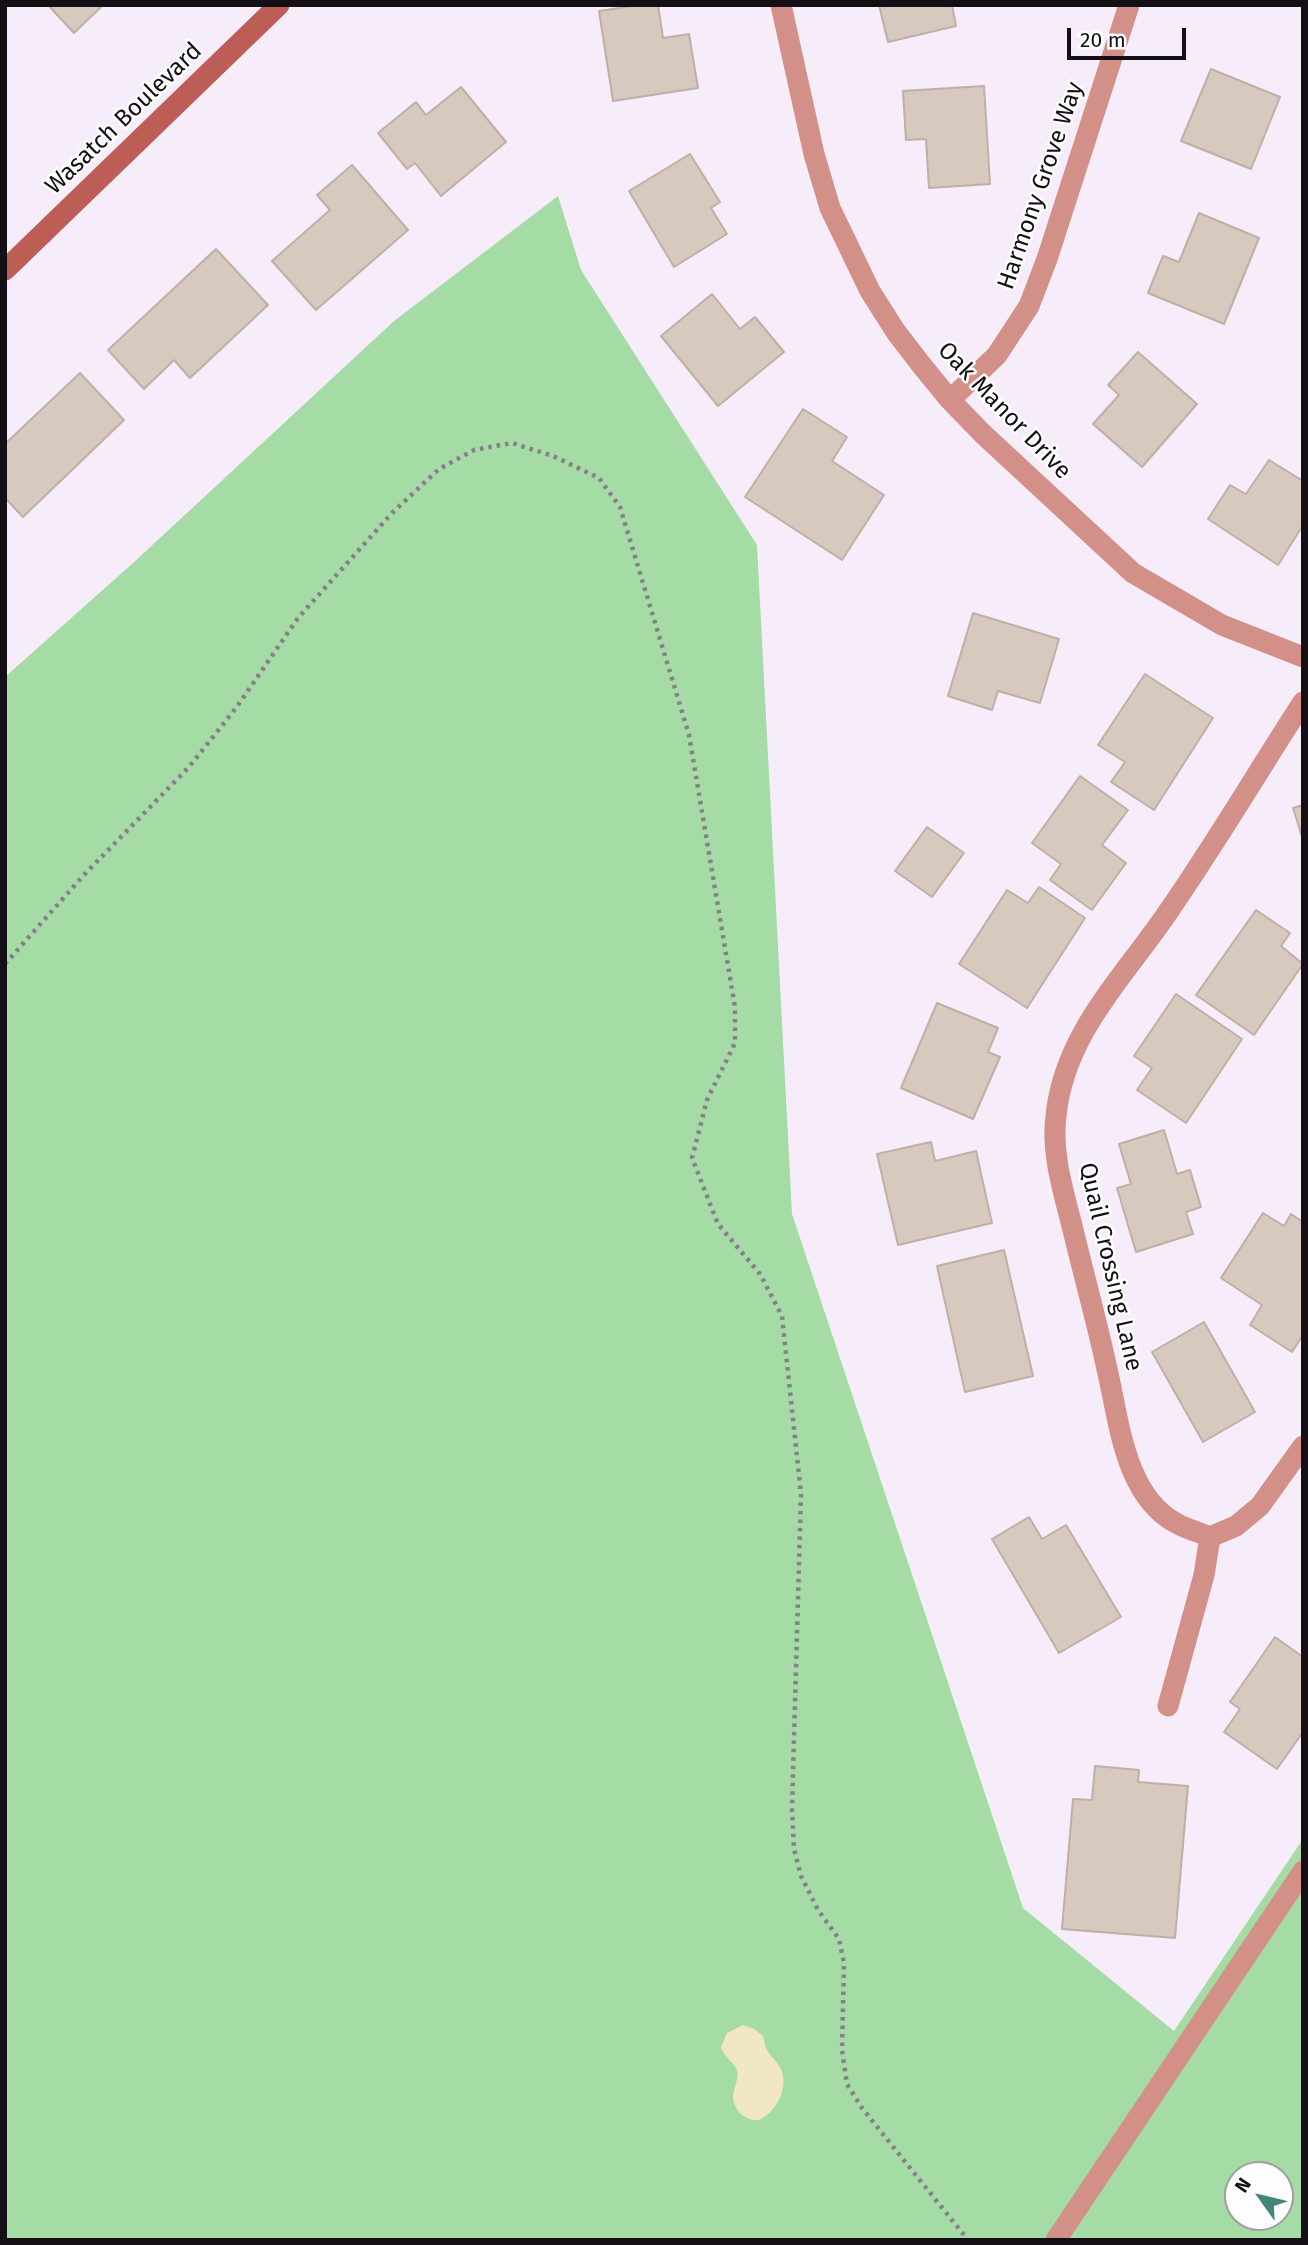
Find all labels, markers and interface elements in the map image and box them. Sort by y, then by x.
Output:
scale bar [1070,14,1189,58]
text: 20 m [1080,27,1126,53]
street label: Wasatch Boulevard [40,37,208,201]
street label: Harmony Grove Way [992,78,1090,294]
street label: Oak Manor Drive [931,336,1077,486]
street label: Quail Crossing Lane [1072,1160,1148,1374]
north arrow [1224,2161,1294,2231]
text: N [1230,2173,1256,2197]

